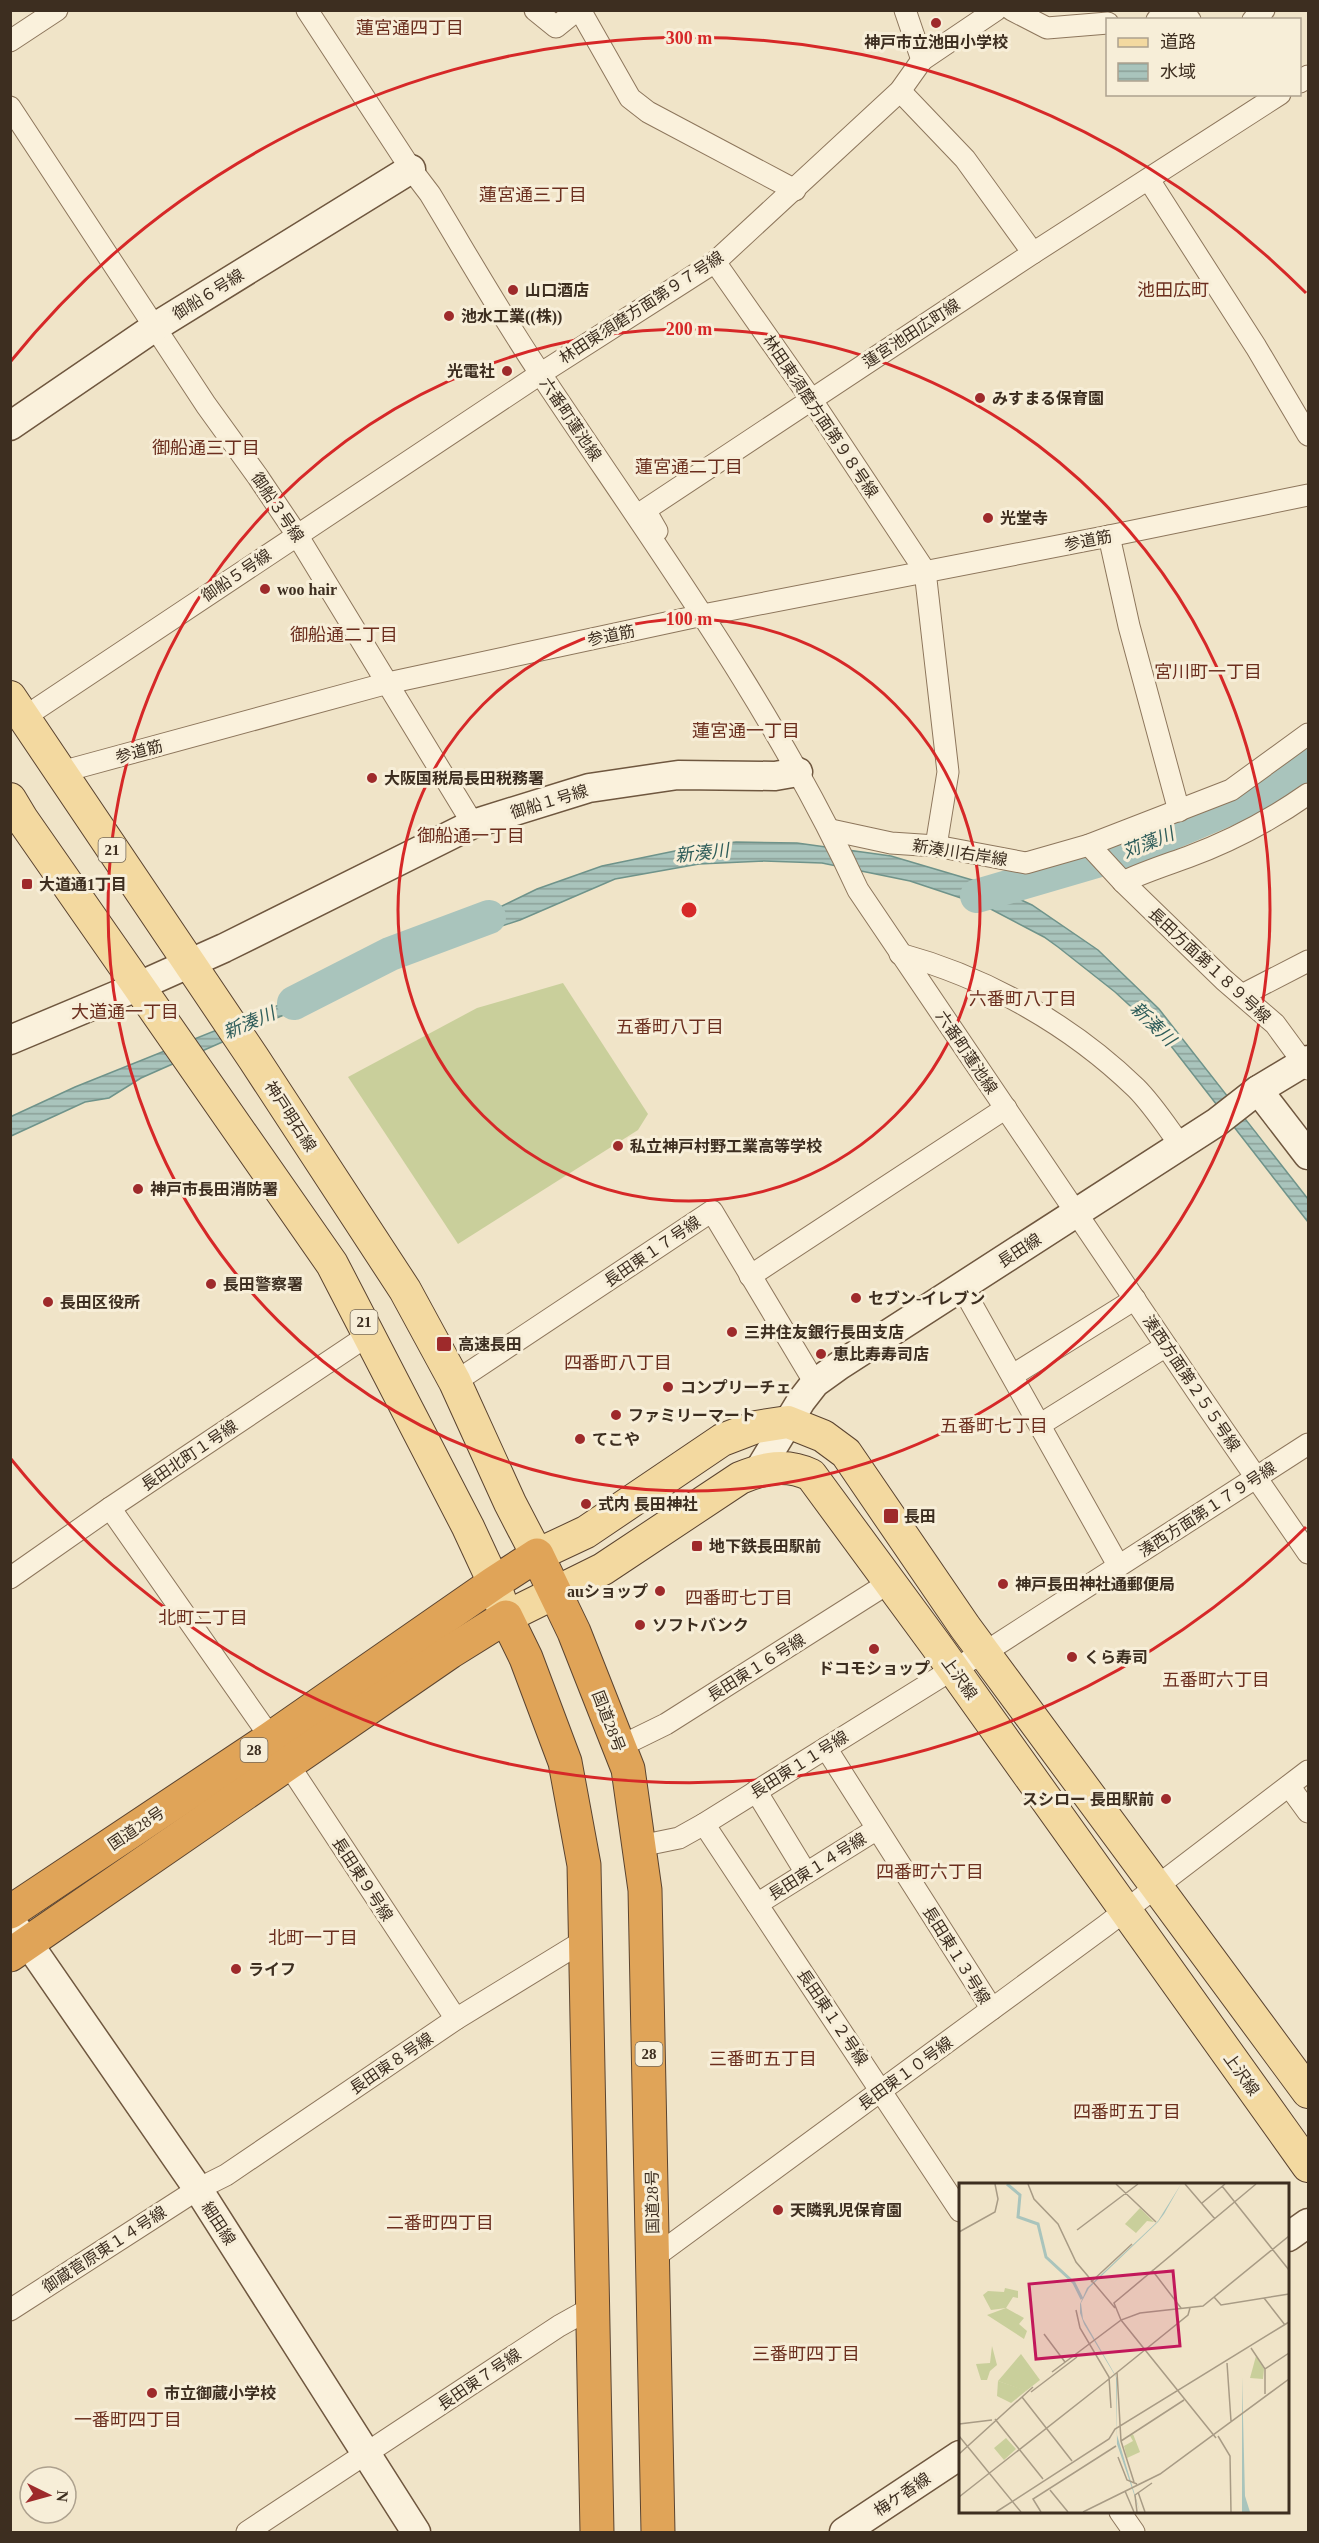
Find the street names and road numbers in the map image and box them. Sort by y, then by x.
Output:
street label: 林田東須磨方面第９７号線 [556,248,726,367]
street label: 御船６号線 [170,266,247,323]
street label: 蓮宮池田広町線 [860,296,963,371]
street label: 林田東須磨方面第９８号線 [760,332,881,501]
street label: 六番町蓮池線 [537,375,604,464]
street label: 御船３号線 [248,469,307,545]
street label: 参道筋 [1063,528,1113,553]
street label: 御船５号線 [198,546,274,605]
street label: 参道筋 [586,622,636,649]
street label: 参道筋 [114,737,165,766]
street label: 御船１号線 [508,782,590,821]
street label: 新湊川右岸線 [911,837,1009,868]
road number: 21 [98,838,126,862]
street label: 長田方面第１８９号線 [1145,905,1274,1026]
street label: 六番町蓮池線 [933,1008,1000,1097]
street label: 神戸明石線 [262,1078,319,1154]
street label: 長田東１７号線 [601,1213,703,1290]
street label: 長田線 [995,1230,1044,1271]
road number: 21 [350,1310,378,1334]
street label: 湊西方面第２５５号線 [1140,1312,1243,1454]
street label: 長田北町１号線 [138,1417,240,1494]
street label: 湊西方面第１７９号線 [1136,1459,1279,1560]
street label: 長田東１６号線 [704,1631,808,1704]
street label: 上沢線 [939,1654,981,1703]
street label: 国道28号 [589,1688,628,1754]
street label: 長田東１１号線 [747,1728,851,1801]
road number: 28 [240,1738,268,1762]
street label: 国道28号 [105,1803,168,1853]
street label: 長田東１４号線 [765,1830,869,1903]
street label: 長田東９号線 [329,1834,396,1924]
street label: 長田東１３号線 [920,1903,993,2007]
street label: 長田東１２号線 [794,1966,871,2068]
street label: 長田東８号線 [347,2030,436,2097]
street label: 長田東１０号線 [855,2034,956,2113]
road number: 28 [636,2042,662,2066]
street label: 上沢線 [1221,2050,1263,2099]
street label: 国道28号 [643,2170,662,2234]
street label: 細田線 [198,2199,239,2248]
street label: 御蔵菅原東１４号線 [39,2203,169,2296]
street label: 長田東７号線 [435,2346,524,2413]
street label: 梅ケ香線 [871,2469,934,2519]

